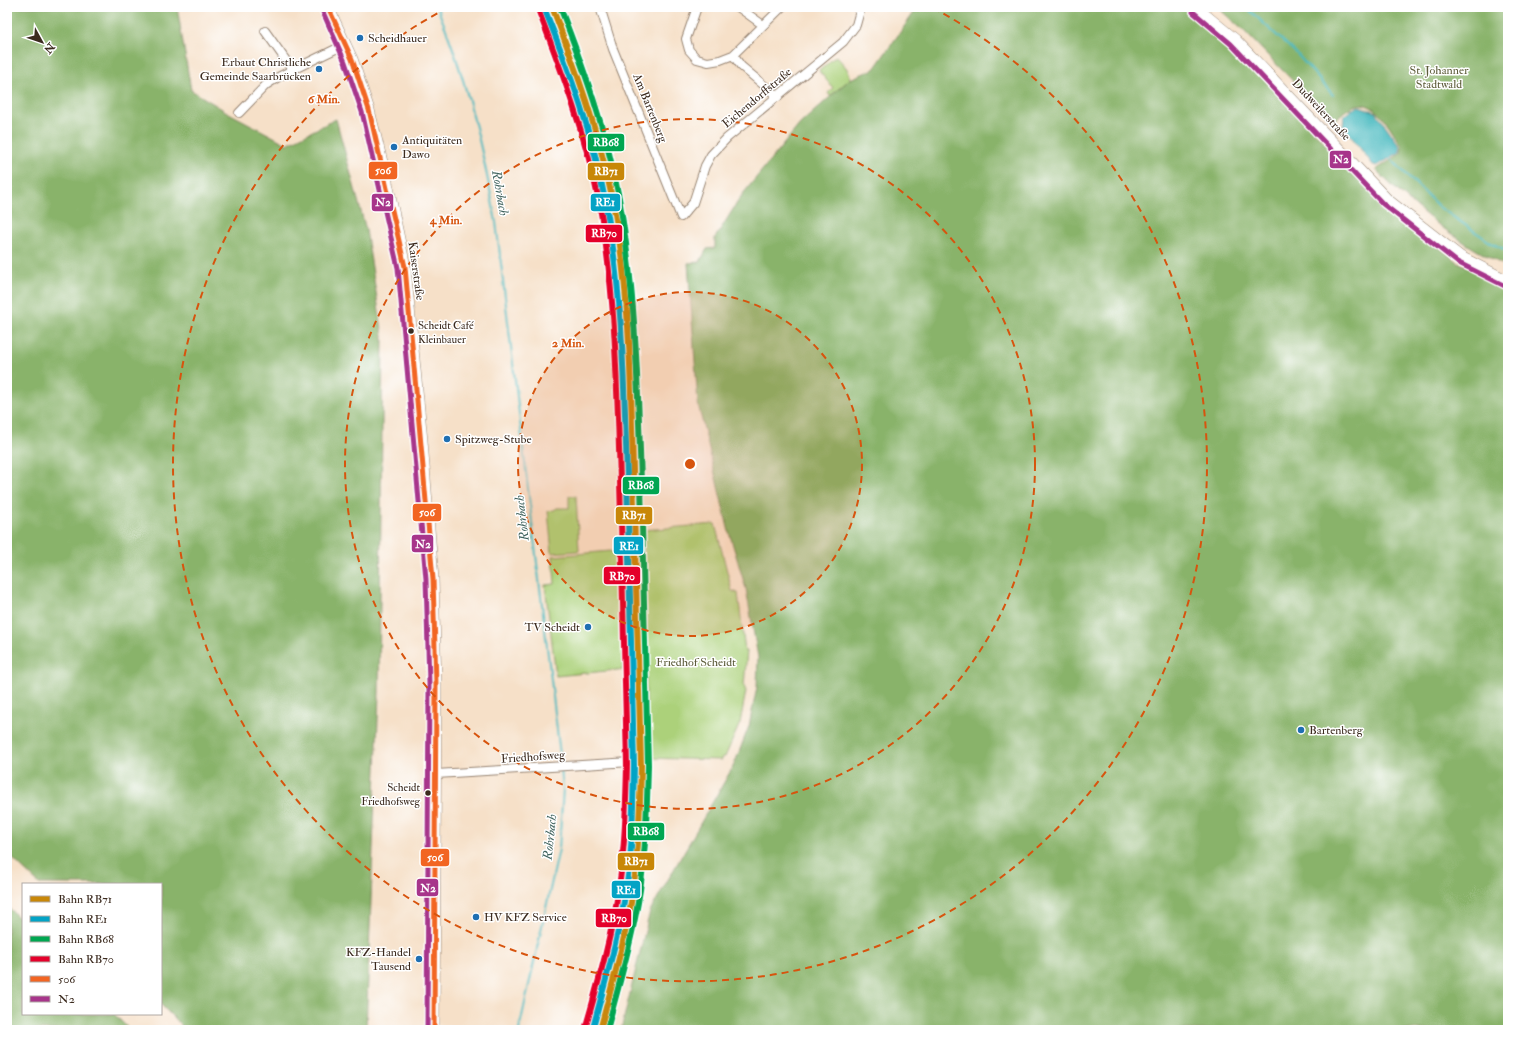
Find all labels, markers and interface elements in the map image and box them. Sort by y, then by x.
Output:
north arrow [22,22,62,62]
place label: Scheidhauer [368,31,427,46]
marker: Scheidhauer [355,33,365,43]
text: N [40,39,58,57]
place label: Erbaut Christliche Gemeinde Saarbrücken [200,55,311,84]
park label: St. Johanner Stadtwald [1410,63,1469,92]
marker: Erbaut Christliche Gemeinde Saarbrücken [314,64,324,74]
street label: Eichendorffstraße [719,65,795,131]
street label: Am Bartenberg [629,70,671,146]
street label: Dudweilerstraße [1289,76,1353,144]
text: 6 Min. [308,92,341,107]
place label: Antiquitäten Dawo [401,133,462,162]
line badge: RB68 [587,133,625,152]
text: RB68 [593,136,620,149]
marker: Antiquitäten Dawo [389,142,399,152]
line badge: N2 [1329,150,1352,169]
text: N2 [1332,153,1349,166]
line badge: 506 [368,161,398,180]
line badge: RB71 [587,162,625,181]
text: 506 [375,164,392,177]
text: RB71 [594,165,618,178]
water label: Rohrbach [488,168,512,217]
line badge: N2 [371,193,394,212]
line badge: RE1 [590,193,621,212]
text: N2 [374,196,391,209]
text: RE1 [595,196,615,209]
text: 4 Min. [429,213,463,228]
line badge: RB70 [585,224,623,243]
text: RB70 [591,227,617,240]
street label: Kaiserstraße [404,241,428,301]
place label: Scheidt Café Kleinbauer [418,319,474,346]
marker: Scheidt Café Kleinbauer [406,326,416,336]
text: 2 Min. [552,336,585,351]
place label: Spitzweg-Stube [455,432,531,447]
marker: Spitzweg-Stube [442,434,452,444]
centre of rings [683,457,697,471]
line badge: RB68 [622,476,660,495]
text: RB68 [628,479,655,492]
water label: Rohrbach [511,494,533,543]
line badge: 506 [412,503,442,522]
text: 506 [419,506,436,519]
line badge: RB71 [615,506,653,525]
text: RB71 [622,509,646,522]
line badge: N2 [411,534,434,553]
line badge: RE1 [613,536,644,555]
text: N2 [414,538,431,551]
text: RE1 [619,540,639,553]
line badge: RB70 [603,566,641,585]
text: RB70 [609,570,635,583]
place label: TV Scheidt [524,620,580,635]
marker: TV Scheidt [583,622,593,632]
park label: Friedhof Scheidt [656,655,736,670]
place label: Bartenberg [1309,723,1364,738]
marker: Bartenberg [1296,725,1306,735]
street label: Friedhofsweg [501,747,567,767]
place label: Scheidt Friedhofsweg [361,781,421,808]
marker: Scheidt Friedhofsweg [423,788,433,798]
water label: Rohrbach [540,813,560,862]
line badge: RB68 [627,822,665,841]
text: RB68 [633,825,660,838]
line badge: 506 [420,848,450,867]
text: 506 [427,851,444,864]
line badge: RB71 [617,852,655,871]
text: RB71 [624,855,648,868]
line badge: N2 [416,878,439,897]
line badge: RE1 [611,880,641,899]
text: N2 [419,882,436,895]
legend [22,883,162,1015]
text: RE1 [616,884,636,897]
text: Bahn RB71 [58,892,112,907]
line badge: RB70 [595,908,632,928]
place label: HV KFZ Service [484,910,567,925]
text: Bahn RE1 [58,912,107,927]
marker: HV KFZ Service [471,912,481,922]
text: RB70 [601,912,627,925]
text: Bahn RB68 [58,932,114,947]
place label: KFZ-Handel Tausend [346,945,411,974]
text: Bahn RB70 [58,952,114,967]
marker: KFZ-Handel Tausend [414,954,424,964]
text: 506 [58,972,76,987]
text: N2 [58,992,75,1007]

